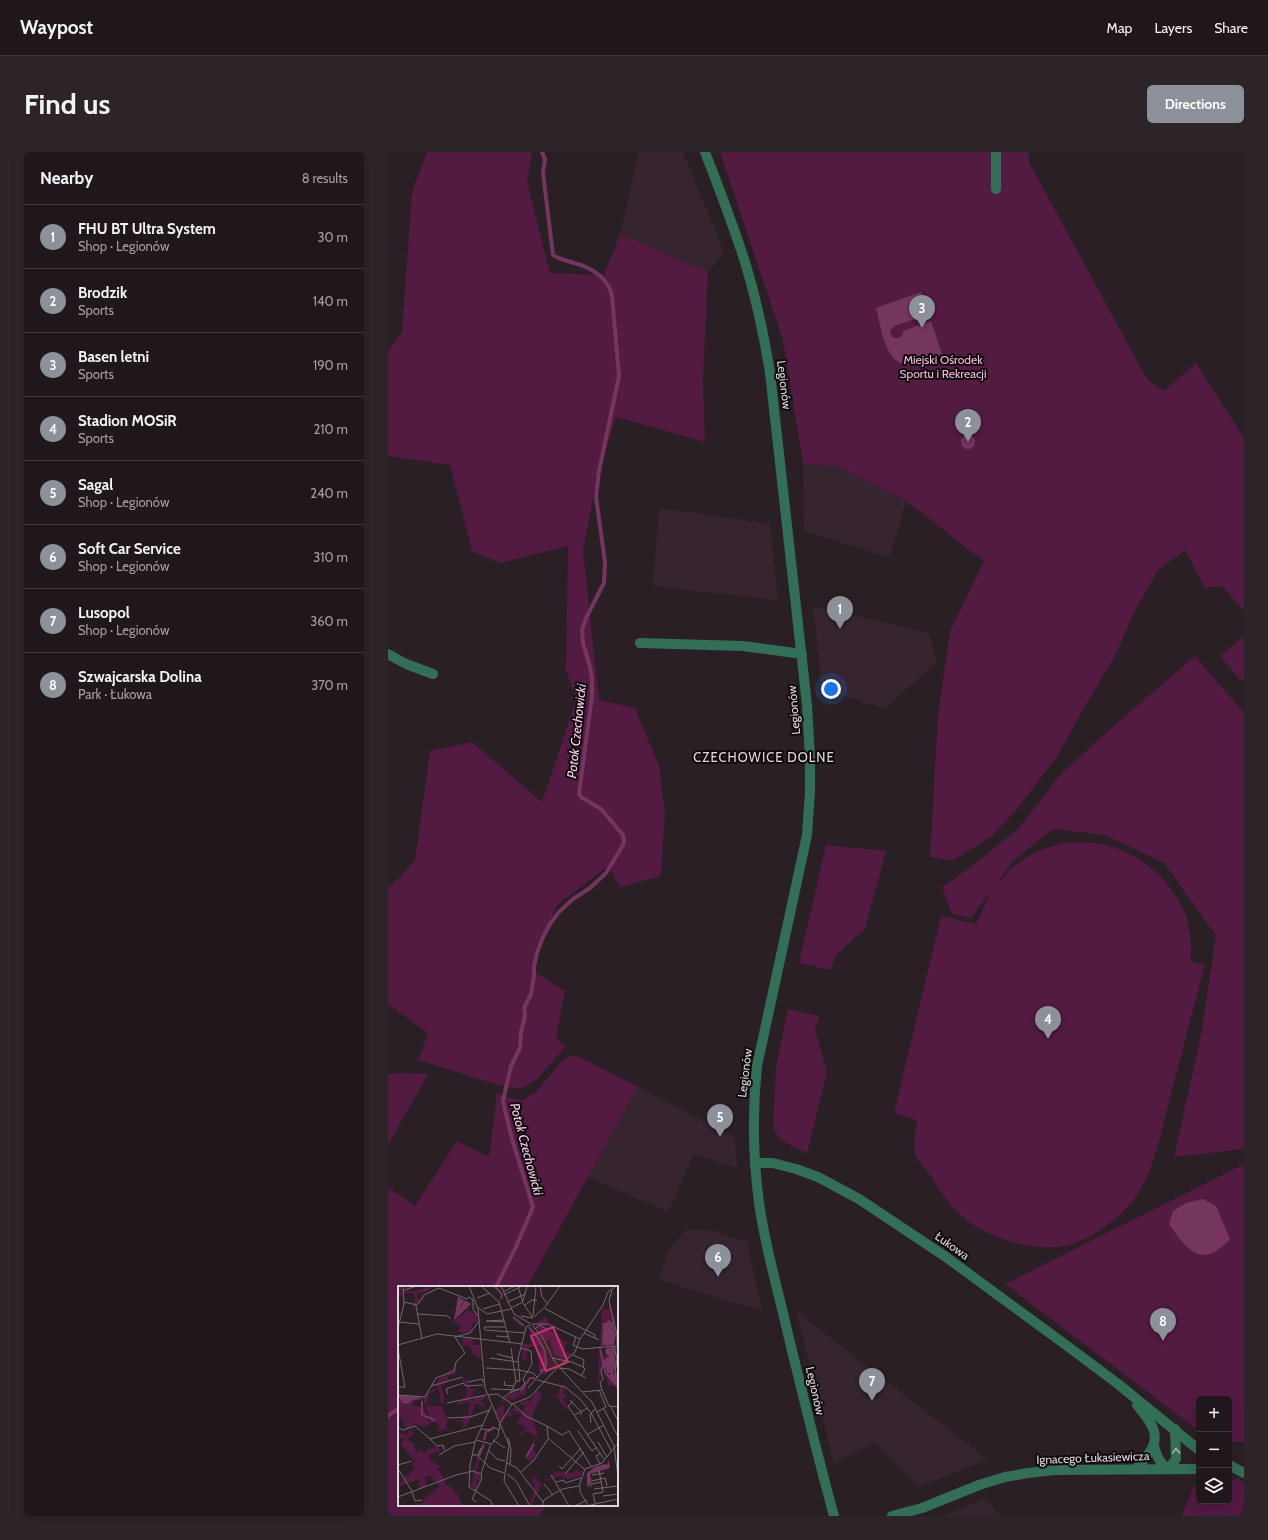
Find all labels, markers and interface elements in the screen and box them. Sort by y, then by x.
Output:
text: Waypost [20,16,93,39]
text: Map [1107,19,1132,37]
text: Layers [1154,19,1192,37]
text: Share [1214,19,1248,37]
button: Directions [1147,85,1244,123]
text: Find us [24,87,110,121]
text: Nearby [40,168,93,188]
text: 8 results [302,170,348,186]
text: FHU BT Ultra System [78,220,216,238]
text: 1 [51,229,55,245]
text: 30 m [318,229,348,245]
text: Shop · Legionów [78,238,169,254]
text: Brodzik [78,284,127,302]
text: 2 [50,293,56,309]
text: 140 m [313,293,348,309]
pin: 3 [909,295,935,328]
text: Sports [78,302,114,318]
text: Basen letni [78,348,149,366]
park label: Miejski Ośrodek Sportu i Rekreacji [900,352,986,381]
text: 3 [49,357,57,373]
text: 190 m [313,357,348,373]
street label: Legionów [774,360,795,411]
text: Sports [78,366,114,382]
pin: 2 [955,409,981,442]
text: Stadion MOSiR [78,412,177,430]
text: 4 [49,421,57,437]
text: 210 m [314,421,348,437]
text: Sports [78,430,114,446]
text: Sagal [78,476,113,494]
text: 5 [50,485,56,501]
text: 240 m [310,485,348,501]
text: Shop · Legionów [78,494,169,510]
text: Soft Car Service [78,540,181,558]
text: 6 [49,549,57,565]
text: 310 m [313,549,348,565]
text: Shop · Legionów [78,558,169,574]
pin: 1 [827,596,853,629]
text: Lusopol [78,604,130,622]
text: 7 [50,613,56,629]
text: 360 m [310,613,348,629]
text: Shop · Legionów [78,622,169,638]
text: Szwajcarska Dolina [78,668,202,686]
text: 8 [49,677,57,693]
text: 370 m [311,677,348,693]
your location [821,679,841,699]
water label: Potok Czechowicki [563,683,589,779]
street label: Legionów [784,685,803,735]
text: Park · Łukowa [78,686,152,702]
district label: CZECHOWICE DOLNE [693,749,835,765]
pin: 4 [1035,1006,1061,1039]
street label: Legionów [734,1047,755,1098]
water label: Potok Czechowicki [507,1101,547,1197]
pin: 5 [707,1104,733,1137]
street label: Łukowa [932,1228,972,1263]
pin: 6 [705,1244,731,1277]
inset map [398,1286,618,1506]
pin: 8 [1150,1308,1176,1341]
street label: Legionów [803,1365,828,1417]
pin: 7 [859,1368,885,1401]
map controls [1196,1396,1232,1504]
button: + [1196,1396,1232,1432]
button: − [1196,1432,1232,1468]
street label: Ignacego Łukasiewicza [1036,1448,1150,1467]
one-way arrow [1172,1448,1180,1454]
button: layers [1196,1468,1232,1504]

